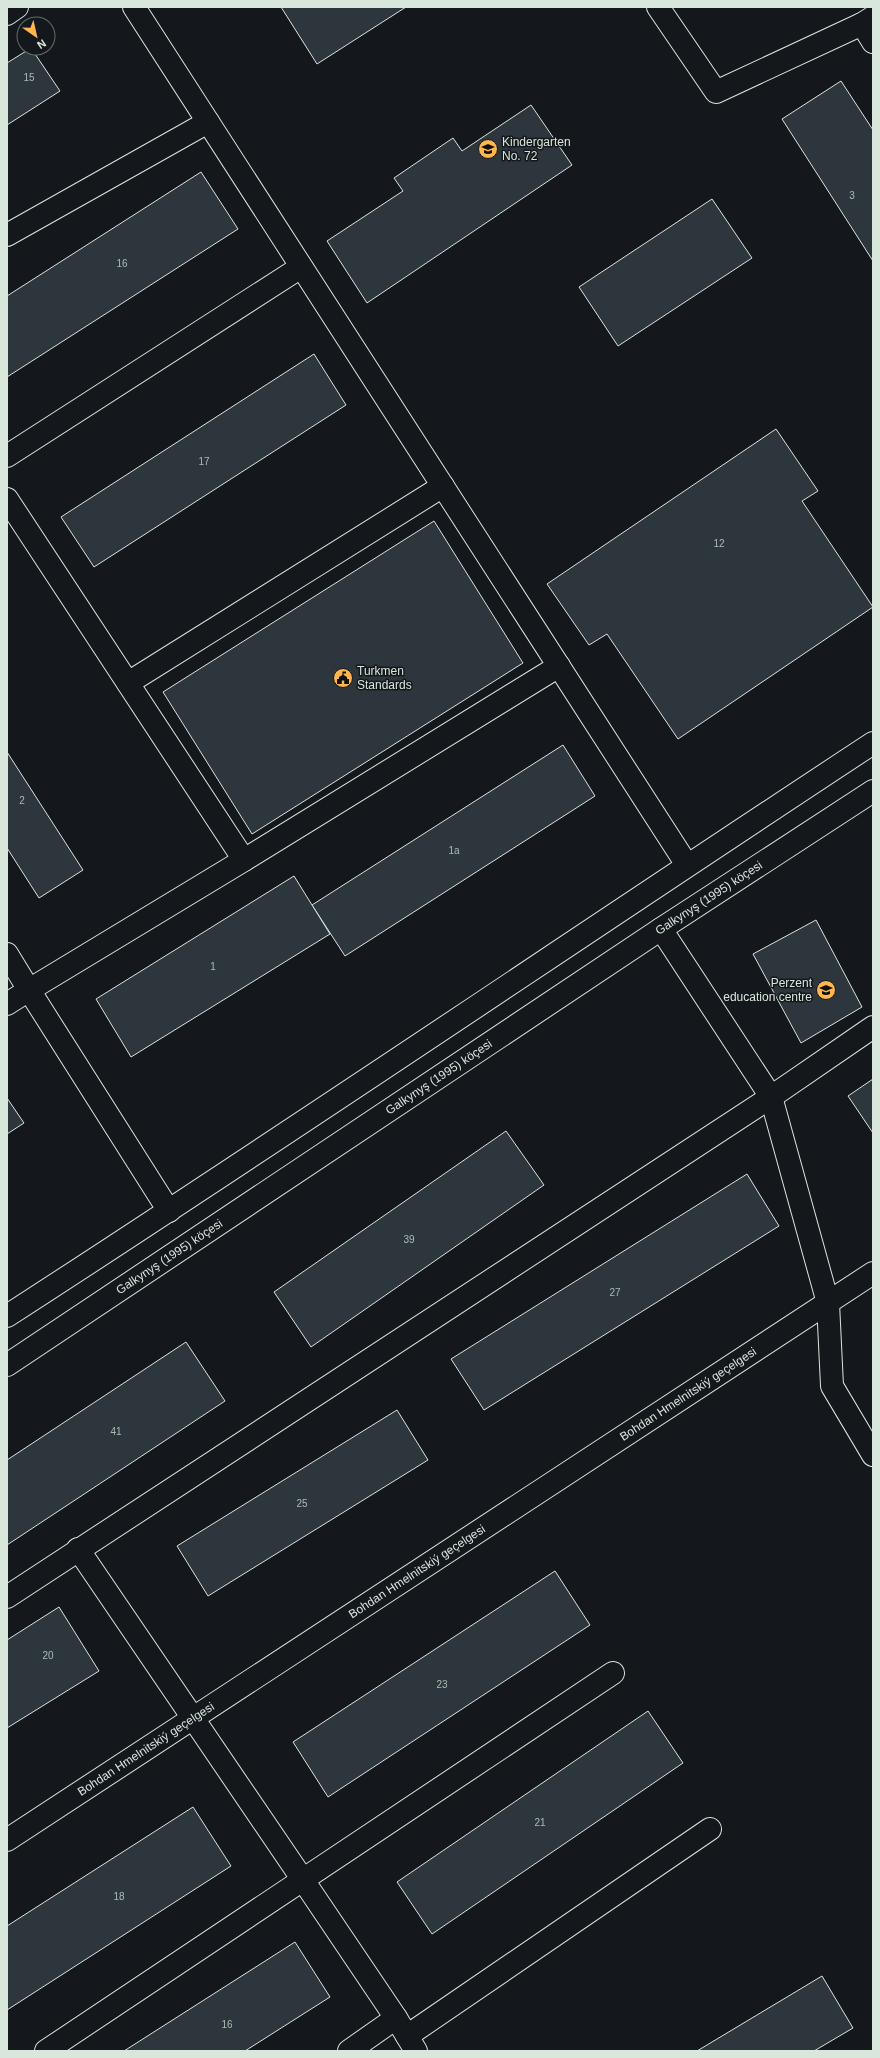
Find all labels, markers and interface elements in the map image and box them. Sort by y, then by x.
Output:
north arrow [16,16,56,56]
text: N [35,37,48,52]
house number: 15 [23,72,35,83]
place label: Kindergarten No. 72 [502,135,571,163]
school or university icon: Kindergarten No. 72 [477,138,499,160]
house number: 3 [849,190,855,201]
house number: 16 [116,258,128,269]
house number: 17 [198,456,210,467]
house number: 12 [713,538,725,549]
place label: Turkmen Standards [357,664,412,692]
public building icon: Turkmen Standards [332,667,354,689]
house number: 2 [19,795,25,806]
house number: 1а [448,845,460,856]
street label: Galkynyş (1995) köçesi [653,858,765,938]
house number: 1 [210,961,216,972]
place label: Perzent education centre [723,976,813,1004]
school or university icon: Perzent education centre [815,979,837,1001]
street label: Galkynyş (1995) köçesi [383,1037,495,1118]
street label: Galkynyş (1995) köçesi [113,1216,225,1297]
house number: 39 [403,1234,415,1245]
house number: 27 [609,1287,621,1298]
street label: Bohdan Hmelnitskiý geçelgesi [617,1344,759,1444]
house number: 41 [110,1426,122,1437]
house number: 25 [296,1498,308,1509]
street label: Bohdan Hmelnitskiý geçelgesi [346,1522,488,1621]
house number: 20 [42,1650,54,1661]
house number: 23 [436,1679,448,1690]
street label: Bohdan Hmelnitskiý geçelgesi [75,1699,217,1799]
house number: 21 [534,1817,546,1828]
house number: 18 [113,1891,125,1902]
house number: 16 [221,2019,233,2030]

